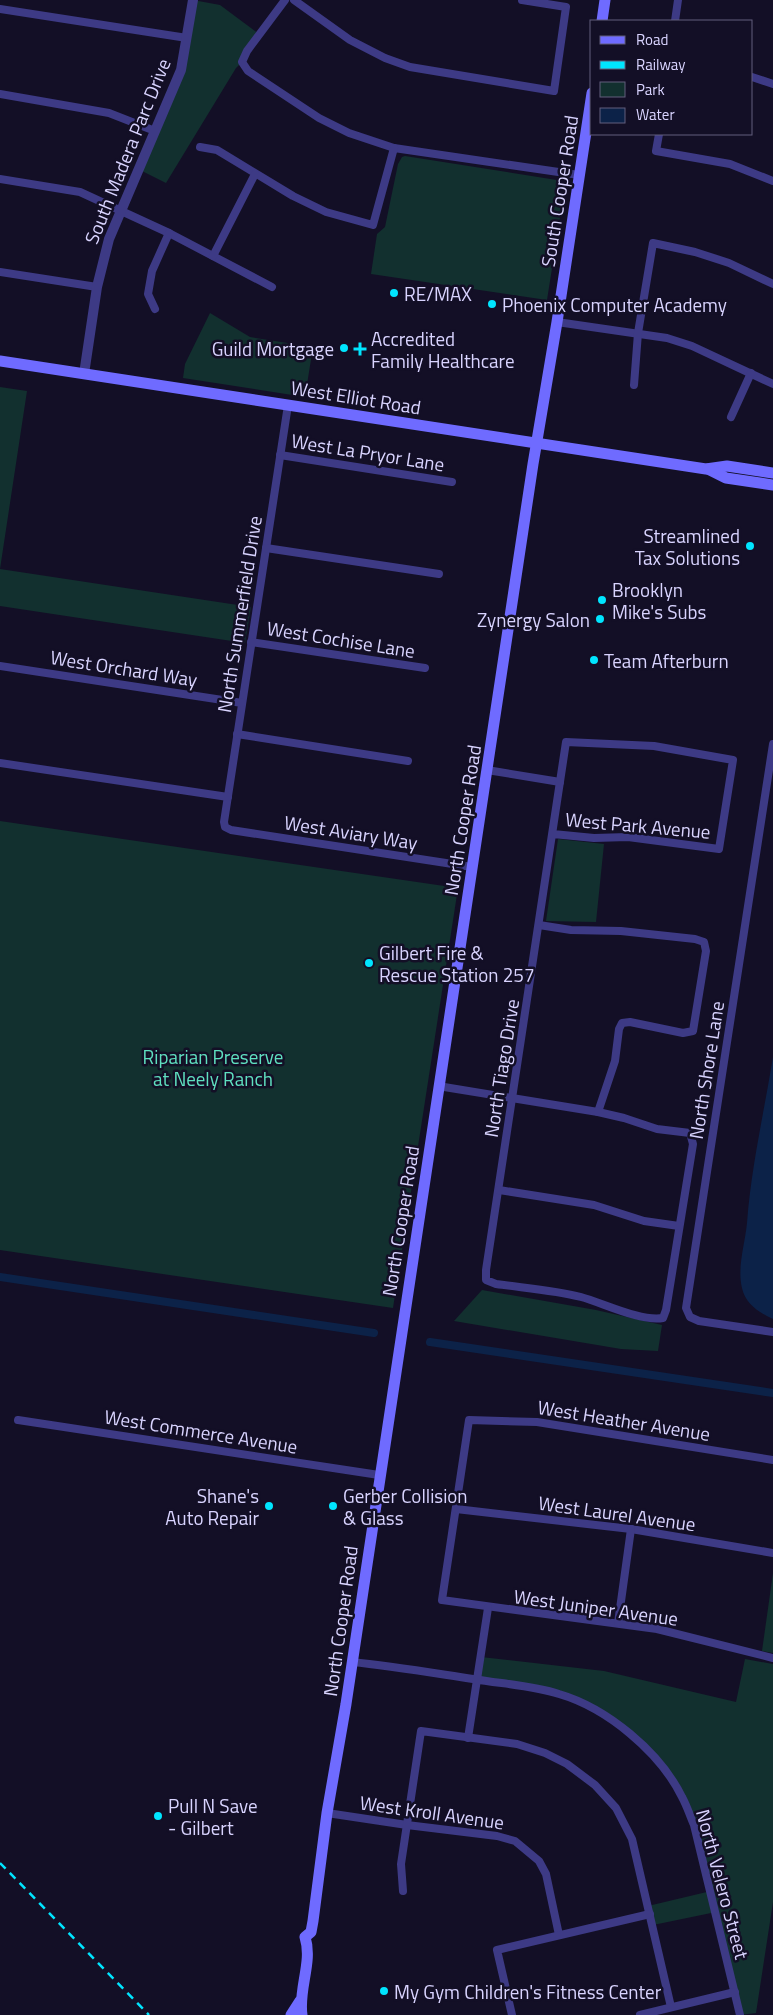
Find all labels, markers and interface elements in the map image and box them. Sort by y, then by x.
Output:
legend [590,20,753,135]
text: Road [636,28,668,51]
text: Railway [636,53,686,76]
street label: South Madera Parc Drive [76,54,178,248]
text: Park [636,78,665,101]
text: Water [636,103,675,126]
street label: South Cooper Road [533,113,585,269]
place label: RE/MAX [404,279,472,308]
marker: RE/MAX [388,287,400,299]
place label: Phoenix Computer Academy [502,290,727,319]
marker: Phoenix Computer Academy [486,298,498,310]
place label: Accredited Family Healthcare [371,324,515,375]
place label: Guild Mortgage [212,334,334,363]
marker: Guild Mortgage [338,342,350,354]
marker: Accredited Family Healthcare [353,342,367,356]
street label: West Elliot Road [289,372,423,422]
street label: West La Pryor Lane [289,426,447,478]
street label: North Summerfield Drive [209,513,269,715]
place label: Streamlined Tax Solutions [635,521,740,572]
marker: Streamlined Tax Solutions [744,540,756,552]
place label: Brooklyn Mike's Subs [612,575,707,626]
marker: Brooklyn Mike's Subs [596,594,608,606]
place label: Zynergy Salon [477,605,590,634]
street label: West Cochise Lane [265,613,417,665]
marker: Zynergy Salon [594,613,606,625]
street label: West Orchard Way [48,642,200,694]
place label: Team Afterburn [604,646,729,675]
marker: Team Afterburn [588,654,600,666]
street label: North Cooper Road [436,743,488,897]
street label: West Park Avenue [564,804,712,846]
street label: West Aviary Way [282,807,420,857]
place label: Gilbert Fire & Rescue Station 257 [379,938,535,989]
marker: Gilbert Fire & Rescue Station 257 [363,957,375,969]
street label: North Tiago Drive [476,997,526,1139]
street label: North Shore Lane [681,999,731,1141]
park label: Riparian Preserve at Neely Ranch [143,1042,283,1093]
street label: North Cooper Road [374,1144,426,1298]
street label: West Heather Avenue [536,1392,712,1448]
street label: West Commerce Avenue [102,1401,300,1461]
place label: Shane's Auto Repair [165,1481,259,1532]
place label: Gerber Collision & Glass [343,1481,468,1532]
street label: West Laurel Avenue [537,1488,697,1538]
marker: Shane's Auto Repair [263,1500,275,1512]
marker: Gerber Collision & Glass [327,1500,339,1512]
street label: North Cooper Road [315,1544,365,1698]
street label: West Juniper Avenue [512,1581,680,1633]
street label: West Kroll Avenue [358,1788,506,1836]
place label: Pull N Save - Gilbert [168,1791,258,1842]
street label: North Velero Street [689,1806,757,1962]
marker: Pull N Save - Gilbert [152,1810,164,1822]
place label: My Gym Children's Fitness Center [394,1977,662,2006]
marker: My Gym Children's Fitness Center [378,1985,390,1997]

